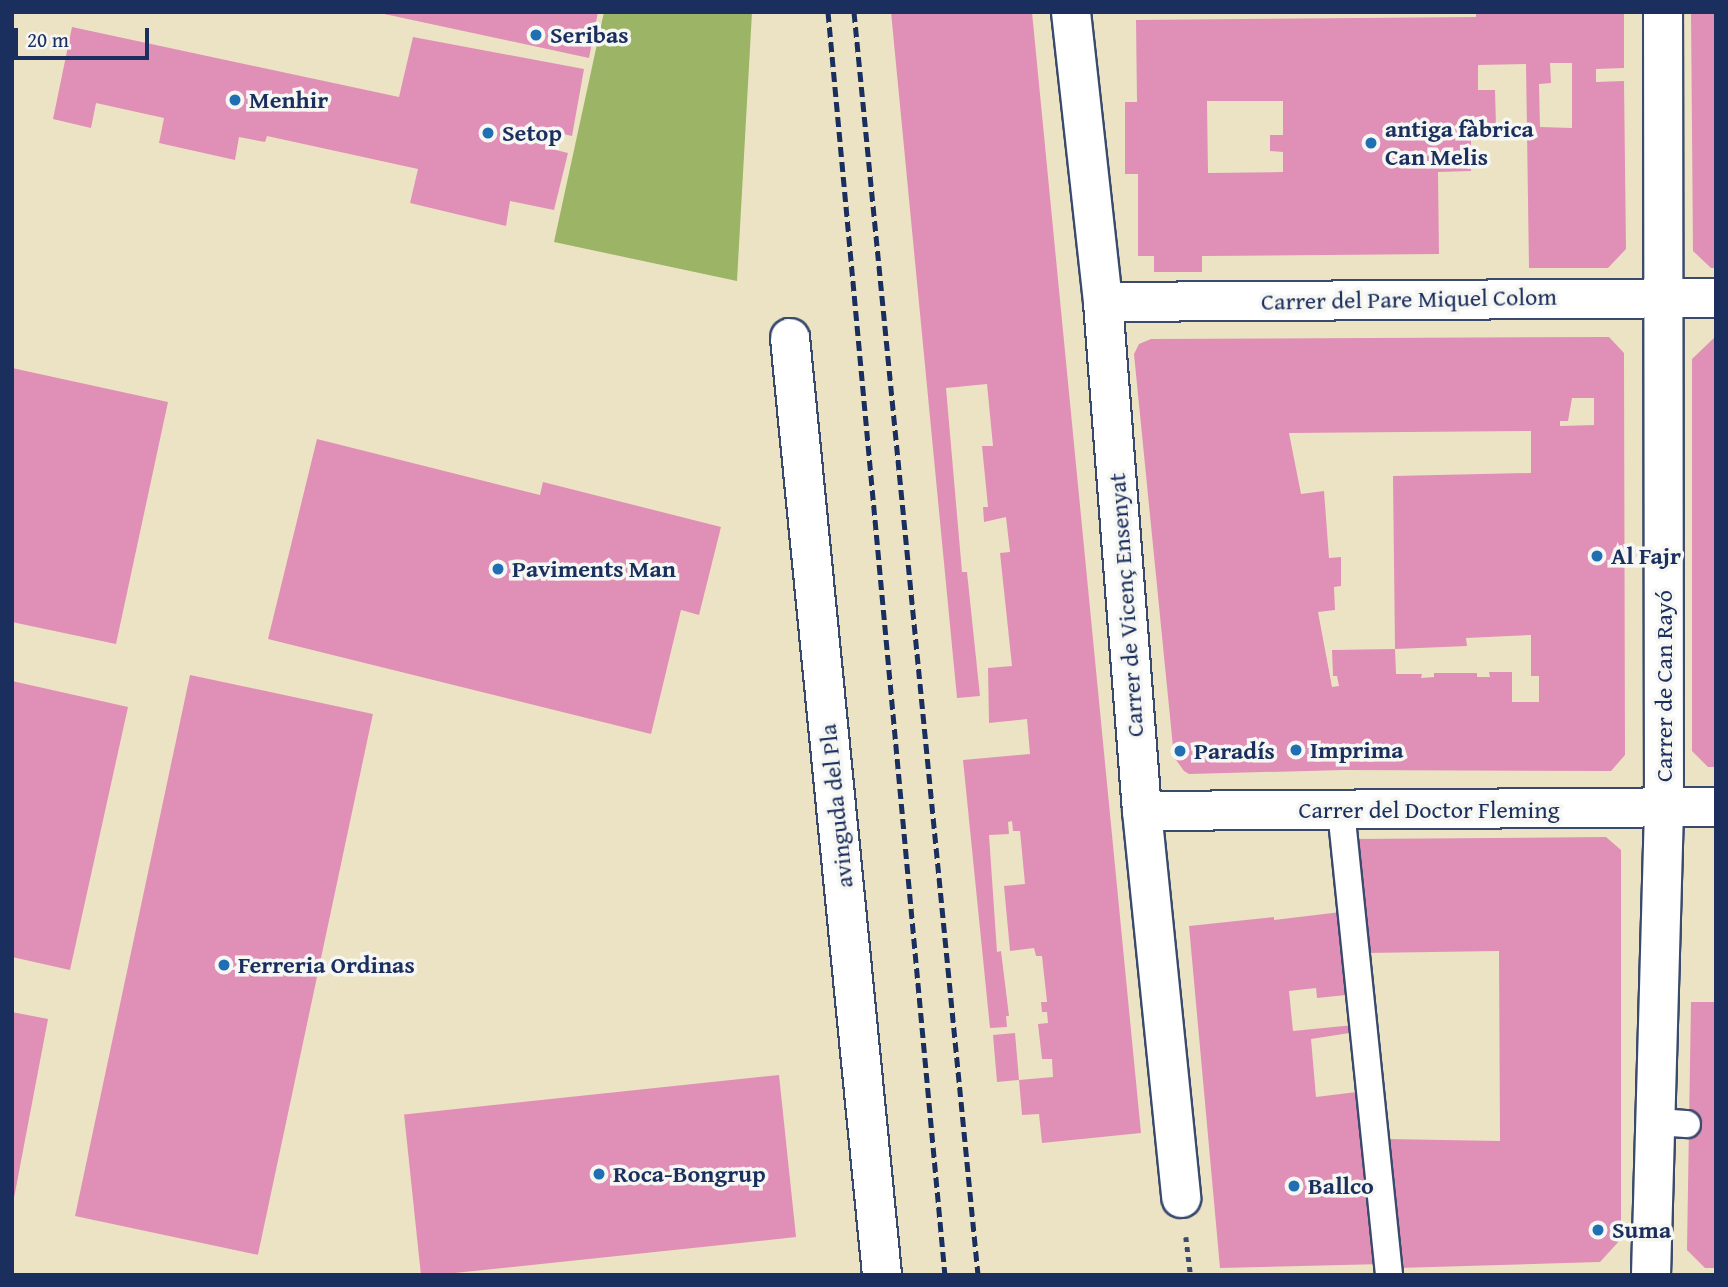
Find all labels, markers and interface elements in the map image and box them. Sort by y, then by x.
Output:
scale bar [18,14,152,58]
place label: Seribas [550,21,629,49]
text: 20 m [27,24,69,55]
marker: Seribas [528,27,544,43]
place label: Menhir [249,86,328,114]
marker: Menhir [227,92,243,108]
place label: antiga fàbrica Can Melis [1385,115,1534,171]
place label: Setop [502,119,562,147]
marker: Setop [480,125,496,141]
marker: antiga fàbrica Can Melis [1363,135,1379,151]
street label: Carrer del Pare Miquel Colom [1261,282,1557,316]
street label: Carrer de Vicenç Ensenyat [1102,472,1150,738]
place label: Al Fajr [1611,542,1681,570]
marker: Al Fajr [1589,548,1605,564]
place label: Paviments Man [512,555,676,583]
marker: Paviments Man [490,561,506,577]
street label: Carrer de Can Rayó [1650,590,1678,782]
street label: avinguda del Pla [813,723,859,889]
place label: Imprima [1310,736,1404,764]
place label: Paradís [1194,737,1275,765]
marker: Imprima [1288,742,1304,758]
marker: Paradís [1172,743,1188,759]
street label: Carrer del Doctor Fleming [1298,796,1560,824]
place label: Ferreria Ordinas [238,951,415,979]
marker: Ferreria Ordinas [216,957,232,973]
place label: Roca-Bongrup [613,1160,766,1188]
marker: Roca-Bongrup [591,1166,607,1182]
place label: Ballco [1308,1172,1374,1200]
marker: Ballco [1286,1178,1302,1194]
place label: Suma [1612,1216,1671,1244]
marker: Suma [1590,1222,1606,1238]

